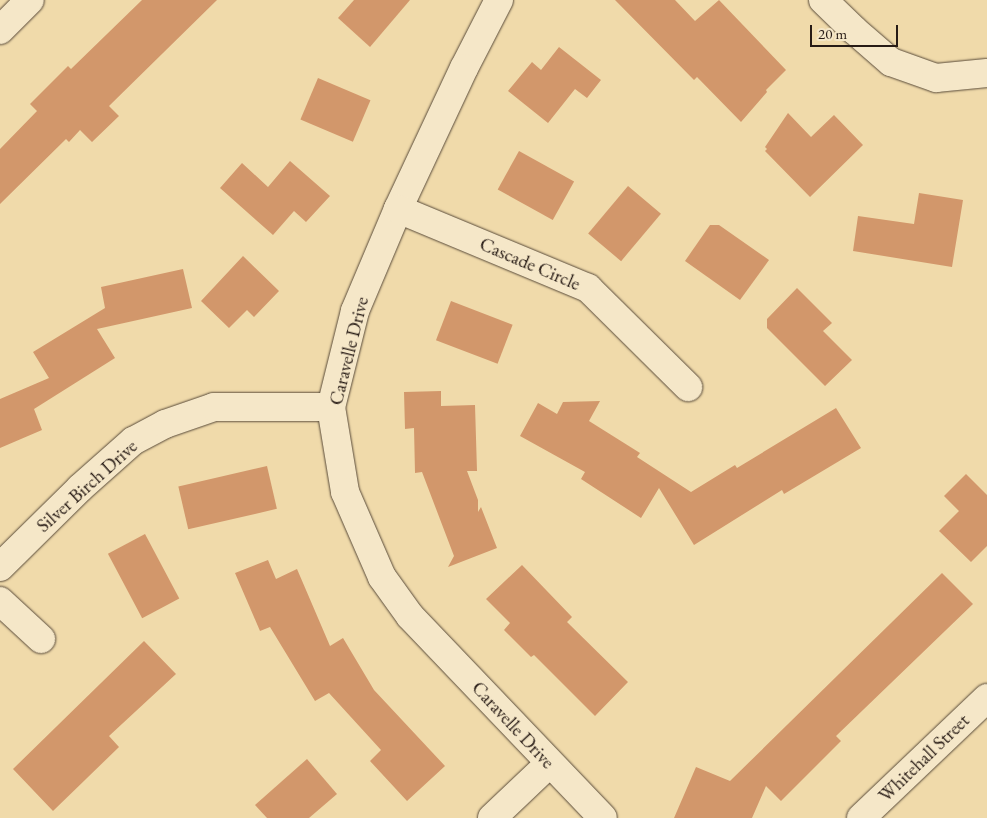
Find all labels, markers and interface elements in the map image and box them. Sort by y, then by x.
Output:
scale bar [812,15,900,47]
text: 20 m [818,24,847,43]
street label: Cascade Circle [476,233,584,295]
street label: Caravelle Drive [325,294,373,408]
street label: Silver Birch Drive [32,435,142,537]
street label: Caravelle Drive [467,677,559,773]
street label: Whitehall Street [874,709,974,807]

